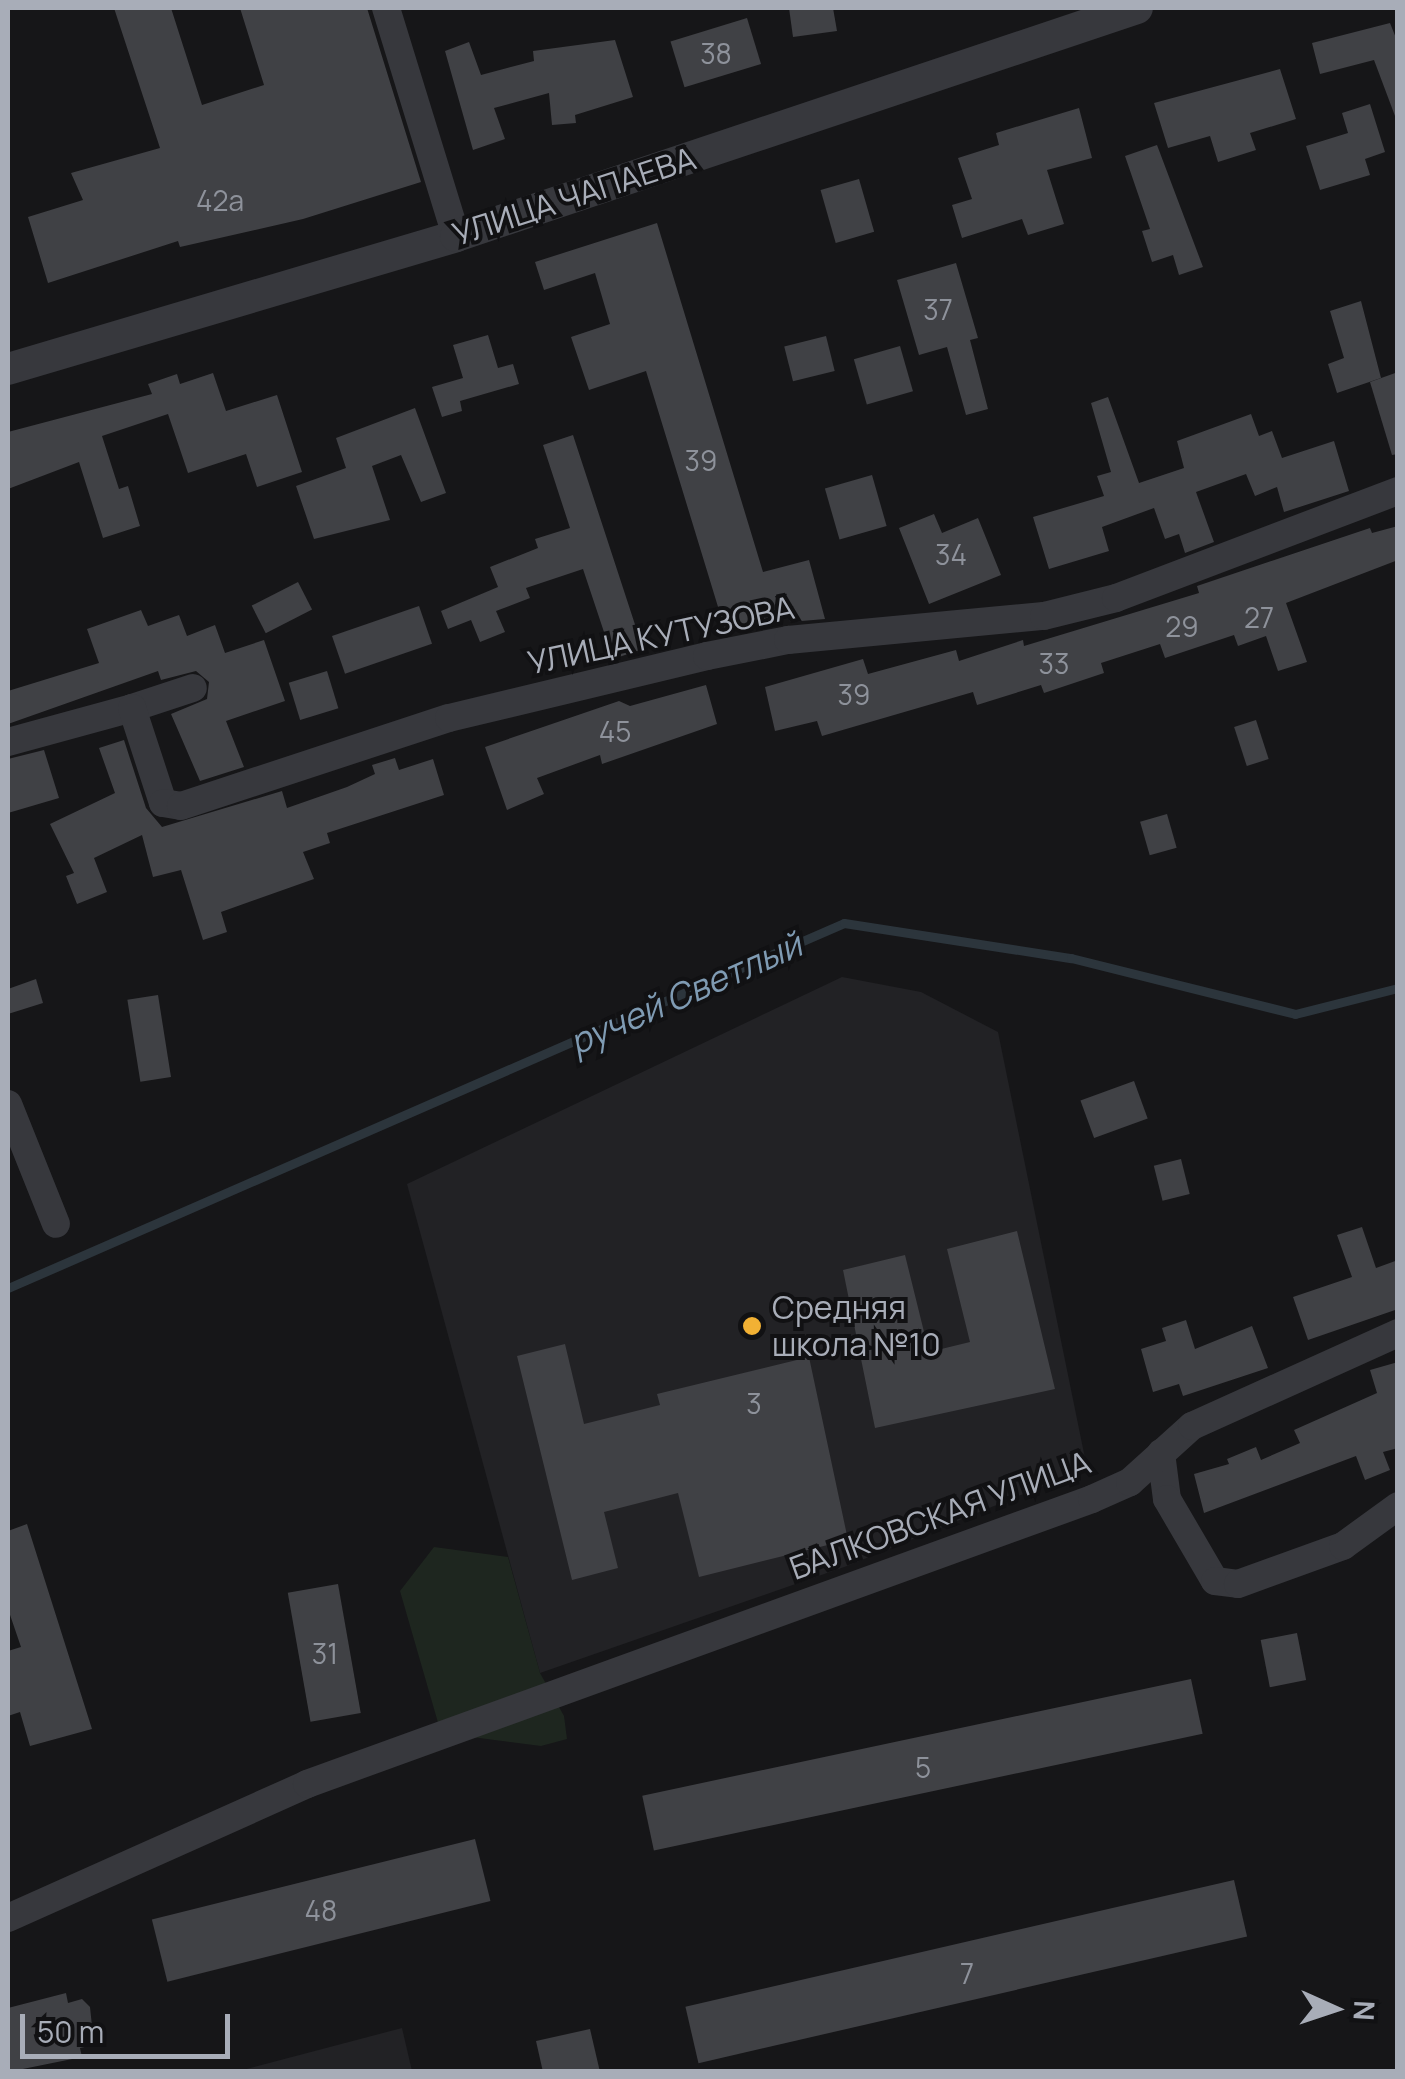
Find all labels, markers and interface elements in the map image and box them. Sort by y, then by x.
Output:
house number: 38 [700,36,732,70]
street label: УЛИЦА ЧАПАЕВА [448,139,700,253]
house number: 42а [196,183,244,217]
house number: 37 [923,292,953,326]
house number: 39 [685,443,717,477]
house number: 34 [935,537,967,571]
street label: УЛИЦА КУТУЗОВА [524,588,798,682]
house number: 27 [1244,600,1274,634]
house number: 29 [1165,609,1199,643]
house number: 33 [1039,646,1069,680]
house number: 39 [838,677,870,711]
house number: 45 [599,714,631,748]
water label: ручей Светлый [562,923,808,1063]
place label: Средняя школа №10 [772,1289,941,1364]
marker: Средняя школа №10 [741,1315,763,1337]
house number: 3 [746,1386,762,1420]
street label: БАЛКОВСКАЯ УЛИЦА [784,1443,1096,1587]
house number: 31 [312,1636,338,1670]
house number: 5 [915,1750,931,1784]
house number: 48 [305,1893,337,1927]
house number: 7 [960,1956,974,1990]
north arrow [1285,1959,1385,2059]
scale bar [25,1994,235,2056]
text: N [1345,2000,1384,2022]
text: 50 m [37,2011,104,2052]

